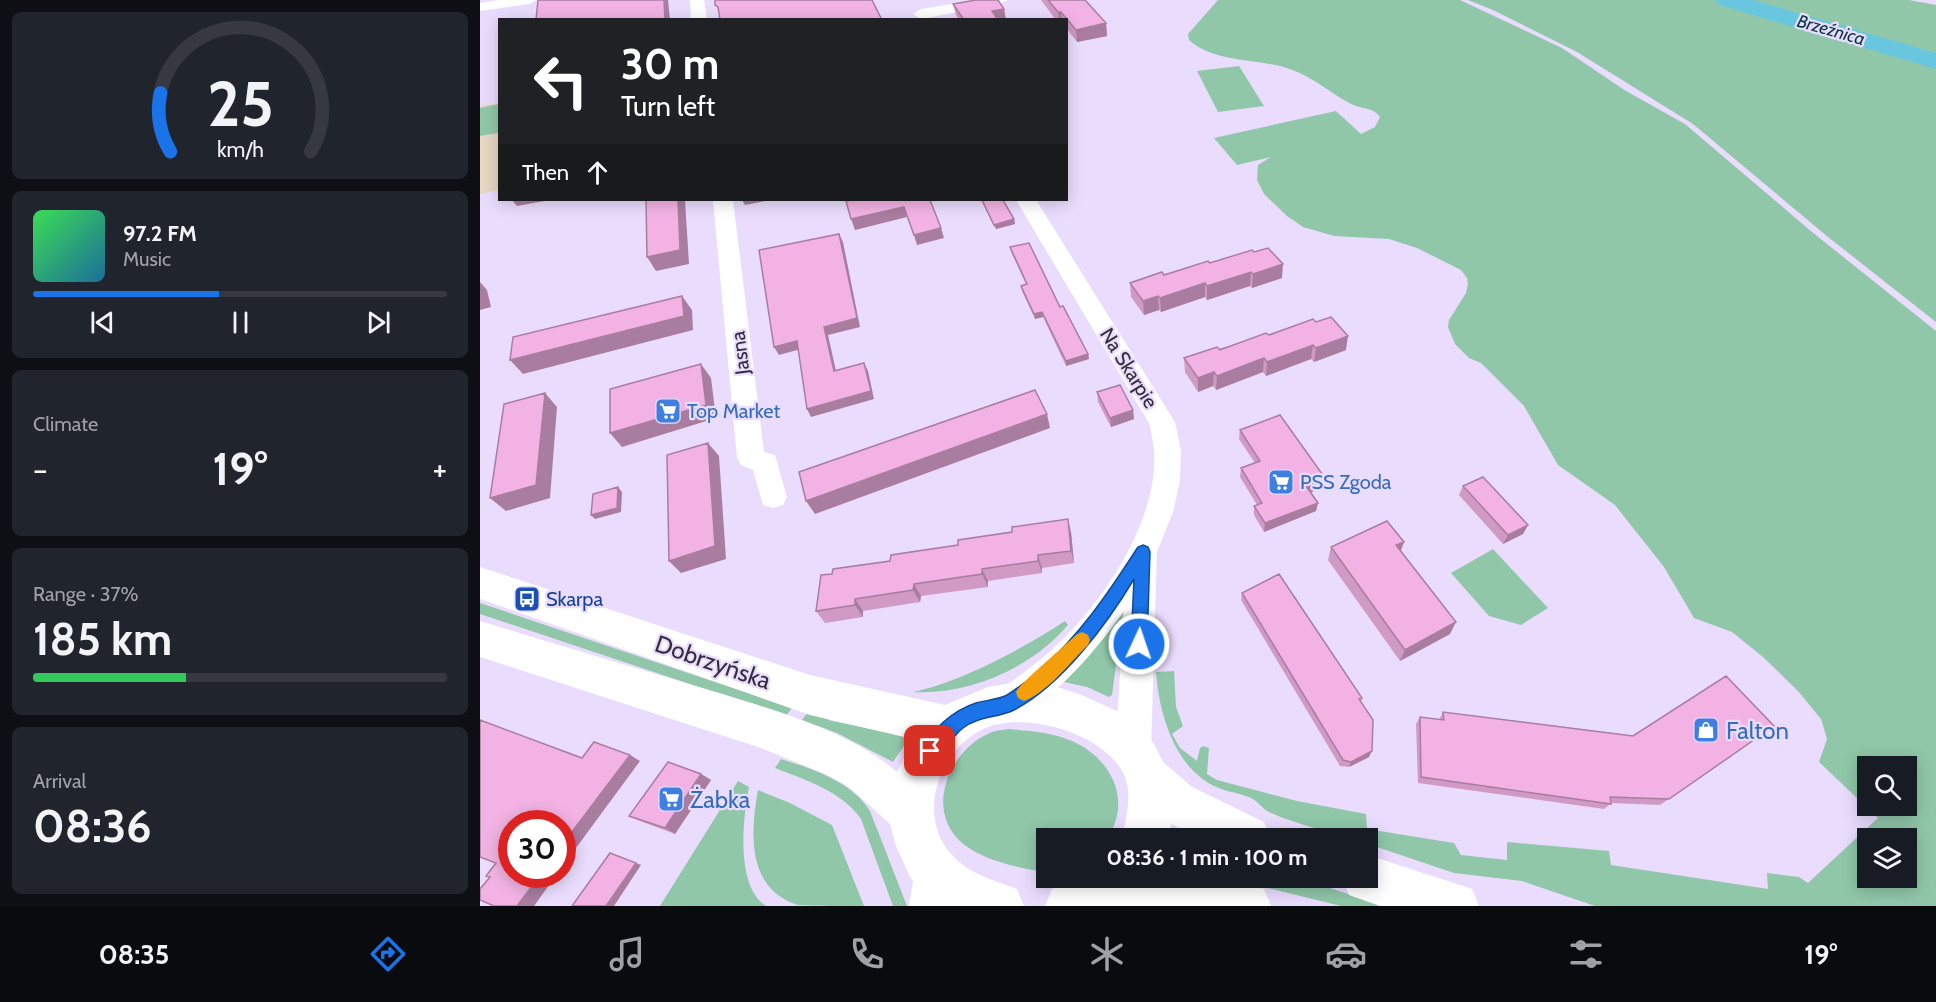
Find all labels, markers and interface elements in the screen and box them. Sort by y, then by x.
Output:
water label: Brzeźnica [1795,10,1867,50]
text: 30 m [621,38,719,90]
icon: left [522,42,600,120]
text: 25 [207,67,273,143]
text: Turn left [621,90,715,123]
text: km/h [217,137,263,163]
icon: ahead [581,156,614,189]
text: Then [522,159,569,186]
text: 97.2 FM [123,220,197,247]
text: Music [123,247,171,271]
icon: previous [86,306,119,339]
icon: pause [224,306,257,339]
icon: next [362,306,395,339]
street label: Na Skarpie [1095,323,1163,413]
street label: Jasna [725,330,755,377]
supermarket icon: Top Market [653,396,683,426]
place label: Top Market [687,399,781,423]
text: Climate [33,412,98,436]
text: 19° [213,442,267,496]
text: − [33,449,48,489]
text: + [432,449,447,489]
supermarket icon: PSS Zgoda [1266,467,1296,497]
place label: PSS Zgoda [1300,470,1392,494]
text: Range · 37% [33,582,139,606]
bus stop icon: Skarpa [512,584,542,614]
place label: Skarpa [546,587,603,611]
text: 185 km [33,612,172,666]
position arrow [1107,612,1171,676]
street label: Dobrzyńska [651,629,775,695]
shop icon: Falton [1691,715,1721,745]
place label: Falton [1726,716,1789,745]
pin [904,725,955,776]
icon: arrive [913,734,946,767]
map controls [1857,756,1917,888]
button: search [1857,756,1917,816]
text: Arrival [33,769,86,793]
supermarket icon: Żabka [656,784,686,814]
place label: Żabka [690,785,751,814]
text: 08:36 [33,799,152,853]
speed limit sign: 30 [498,810,576,888]
button: layers [1857,828,1917,888]
text: 08:36 · 1 min · 100 m [1107,844,1307,871]
icon: directions [367,933,409,975]
icon: music [606,933,648,975]
icon: phone [846,933,888,975]
icon: climate [1086,933,1128,975]
icon: car [1325,933,1367,975]
icon: filters [1565,933,1607,975]
text: 08:35 [99,938,169,971]
text: 19° [1804,938,1837,971]

